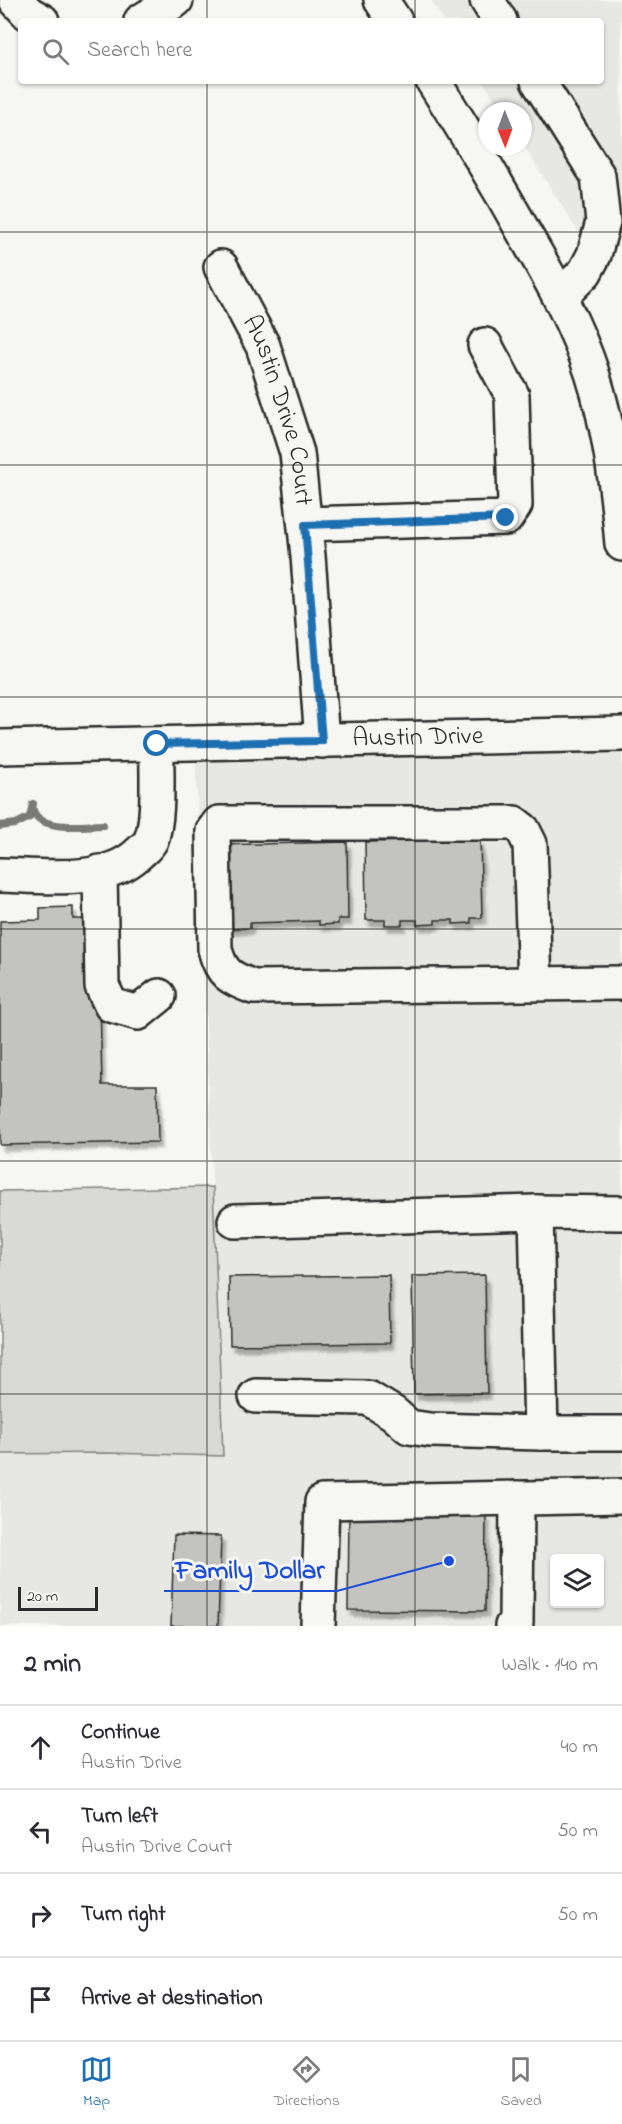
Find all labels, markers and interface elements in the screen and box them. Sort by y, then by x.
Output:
search box [18,18,604,84]
icon: search [39,35,72,68]
text: Search here [87,35,192,67]
north arrow [478,102,532,156]
street label: Austin Drive Court [231,309,322,508]
route end [492,504,518,530]
street label: Austin Drive [352,718,484,759]
route start [143,730,169,756]
callout: Family Dollar [164,1546,337,1591]
text: Family Dollar [173,1552,325,1591]
map controls [550,1554,604,1608]
button: layers [550,1554,604,1608]
scale bar [18,1584,98,1612]
text: 20 m [27,1585,58,1609]
text: 2 min [24,1646,81,1684]
text: Walk · 140 m [502,1651,598,1680]
text: Continue [81,1717,160,1749]
icon: ahead [24,1731,57,1764]
text: 40 m [561,1733,598,1762]
text: Austin Drive [81,1749,182,1778]
text: Turn left [81,1801,158,1833]
icon: left [24,1815,57,1848]
text: 50 m [557,1817,598,1846]
text: Austin Drive Court [81,1833,233,1862]
icon: right [24,1899,57,1932]
text: Turn right [81,1899,166,1931]
text: 50 m [557,1901,598,1930]
icon: arrive [24,1983,57,2016]
text: Arrive at destination [81,1983,263,2015]
tab: Map [80,2053,113,2113]
tab: Directions [273,2053,340,2113]
tab: Saved [500,2053,542,2113]

